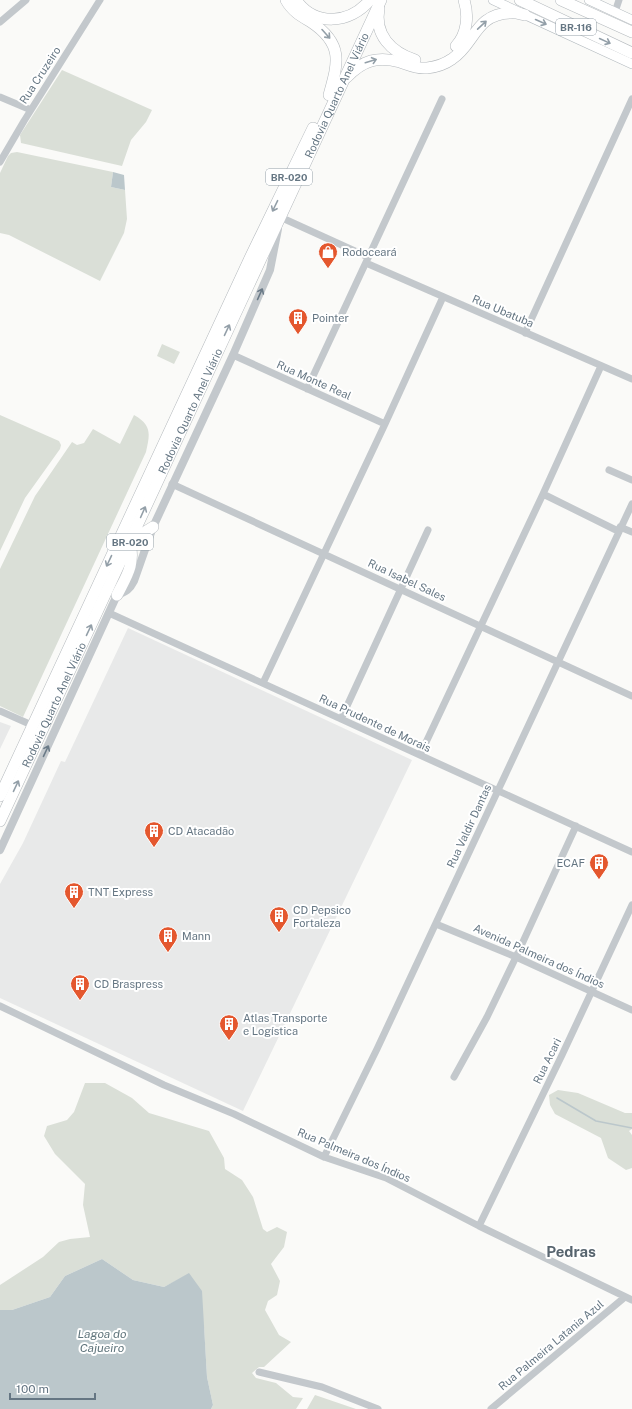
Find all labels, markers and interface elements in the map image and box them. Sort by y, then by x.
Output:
one-way arrow [534,19,546,27]
road number: BR-116 [556,19,596,35]
one-way arrow [476,21,486,30]
one-way arrow [321,29,330,40]
street label: Rodovia Quarto Anel Viário [303,31,371,160]
one-way arrow [599,38,611,45]
street label: Rua Cruzeiro [17,44,63,106]
one-way arrow [364,57,377,64]
road number: BR-020 [266,169,312,185]
one-way arrow [271,200,278,212]
shop icon: Rodoceará [317,241,339,269]
place label: Rodoceará [342,246,397,258]
one-way arrow [257,288,264,300]
street label: Rua Ubatuba [470,293,536,329]
building icon: Pointer [287,307,309,335]
place label: Pointer [312,312,349,324]
one-way arrow [224,325,231,337]
street label: Rodovia Quarto Anel Viário [156,346,225,476]
street label: Rua Monte Real [275,358,353,402]
one-way arrow [140,506,147,518]
road number: BR-020 [107,534,153,550]
one-way arrow [105,554,112,566]
street label: Rua Isabel Sales [366,557,448,603]
one-way arrow [86,624,93,636]
street label: Rodovia Quarto Anel Viário [20,640,88,769]
street label: Rua Prudente de Morais [317,692,433,754]
one-way arrow [43,746,50,758]
one-way arrow [13,780,20,792]
street label: Rua Valdir Dantas [444,782,494,869]
building icon: CD Atacadão [143,820,165,848]
place label: CD Atacadão [168,825,234,837]
building icon: ECAF [588,852,610,880]
place label: ECAF [556,857,585,869]
building icon: TNT Express [63,881,85,909]
place label: TNT Express [88,886,153,898]
place label: CD Pepsico Fortaleza [293,904,351,929]
building icon: CD Pepsico Fortaleza [268,905,290,933]
street label: Avenida Palmeira dos Índios [472,921,607,991]
building icon: Mann [157,925,179,953]
place label: Mann [182,930,210,942]
building icon: CD Braspress [69,973,91,1001]
place label: CD Braspress [94,978,163,990]
place label: Atlas Transporte e Logística [243,1012,327,1037]
building icon: Atlas Transporte e Logística [218,1013,240,1041]
street label: Rua Acari [531,1036,563,1086]
street label: Rua Palmeira dos Índios [296,1125,413,1184]
district label: Pedras [546,1243,596,1260]
street label: Rua Palmeira Latania Azul [496,1298,606,1392]
water label: Lagoa do Cajueiro [78,1327,127,1355]
scale bar [10,1375,95,1401]
text: 100 m [16,1382,49,1396]

